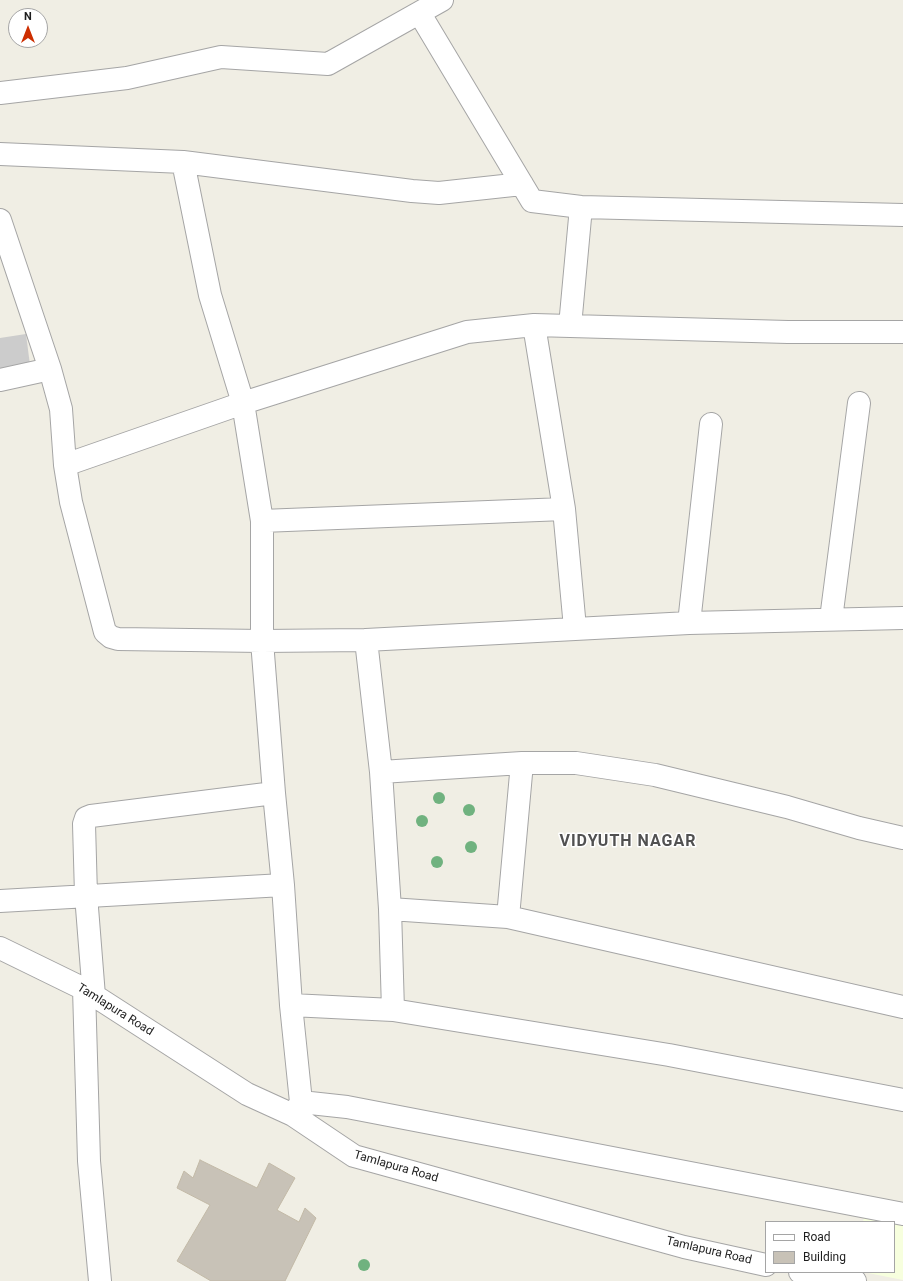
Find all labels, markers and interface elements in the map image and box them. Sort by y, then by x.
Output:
north arrow [8,8,48,48]
text: N [24,10,32,23]
district label: VIDYUTH NAGAR [559,832,697,852]
street label: Tamlapura Road [74,981,156,1039]
street label: Tamlapura Road [352,1148,440,1186]
legend [765,1221,895,1273]
text: Road [803,1230,831,1244]
street label: Tamlapura Road [665,1234,753,1268]
text: Building [803,1250,846,1264]

